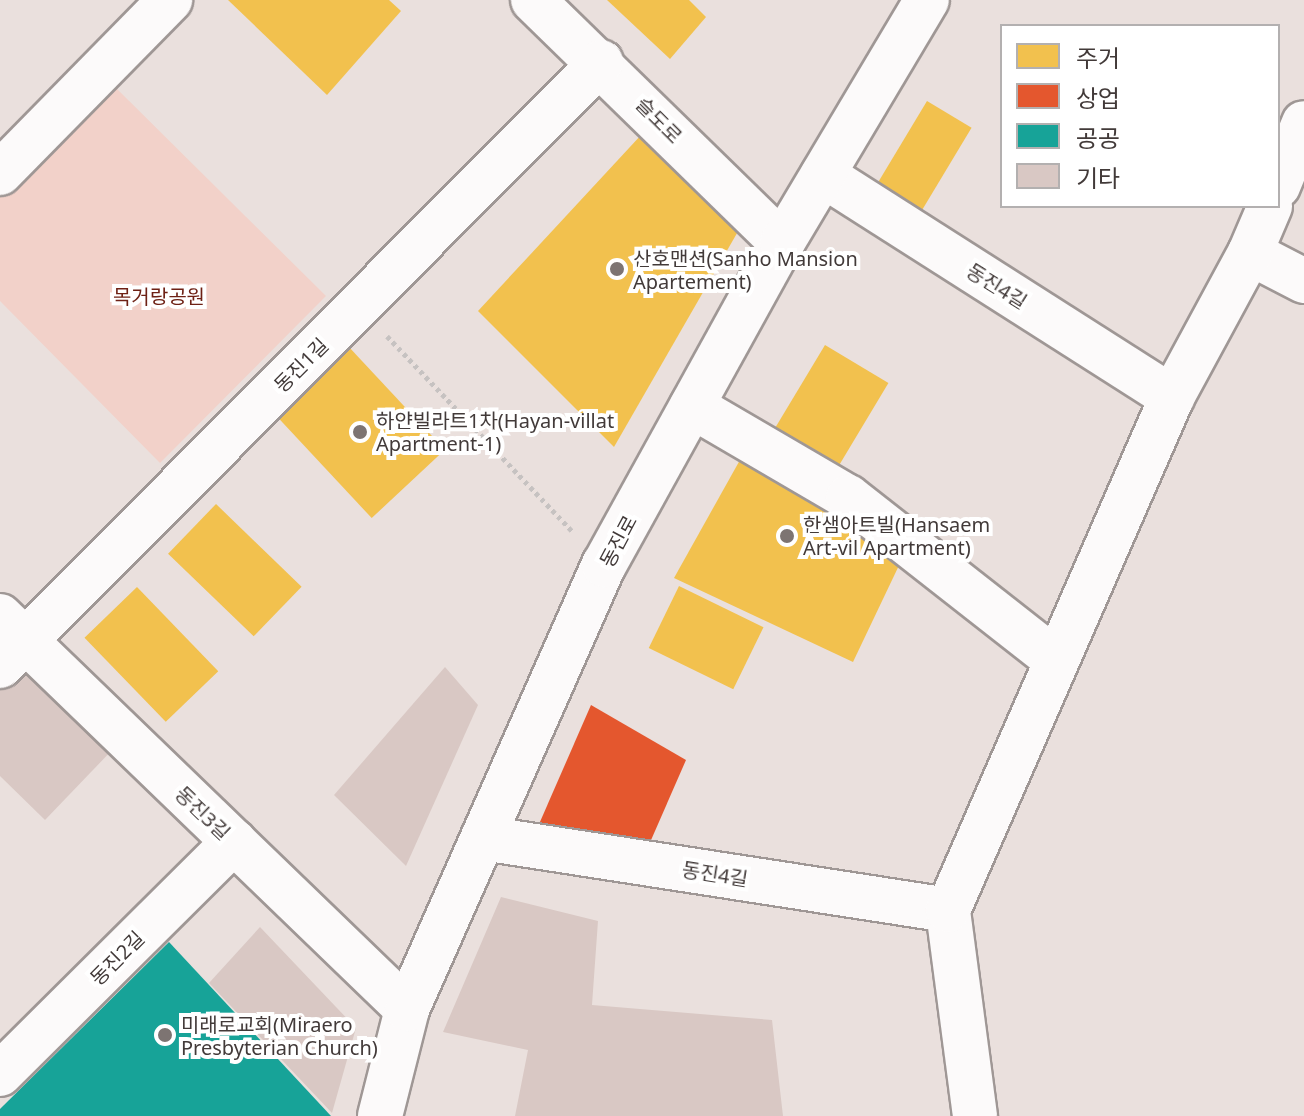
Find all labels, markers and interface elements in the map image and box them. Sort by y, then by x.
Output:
legend [1000,24,1280,208]
text: 주거 [1076,41,1120,74]
text: 상업 [1076,81,1120,114]
street label: 슬도로 [631,92,687,148]
text: 공공 [1076,121,1120,154]
text: 기타 [1076,161,1120,194]
place label: 산호맨션(Sanho Mansion Apartement) [633,246,858,293]
street label: 동진4길 [962,258,1032,314]
marker: 산호맨션(Sanho Mansion Apartement) [608,260,626,278]
park label: 목거랑공원 [113,284,205,308]
street label: 동진1길 [269,333,333,397]
place label: 하얀빌라트1차(Hayan-villat Apartment-1) [376,408,614,455]
marker: 하얀빌라트1차(Hayan-villat Apartment-1) [351,423,369,441]
street label: 동진로 [594,511,642,571]
place label: 한샘아트빌(Hansaem Art-vil Apartment) [803,512,990,559]
marker: 한샘아트빌(Hansaem Art-vil Apartment) [778,527,796,545]
street label: 동진3길 [171,781,235,845]
street label: 동진4길 [680,857,750,891]
street label: 동진2길 [85,926,149,990]
place label: 미래로교회(Miraero Presbyterian Church) [181,1012,378,1059]
marker: 미래로교회(Miraero Presbyterian Church) [156,1026,174,1044]

